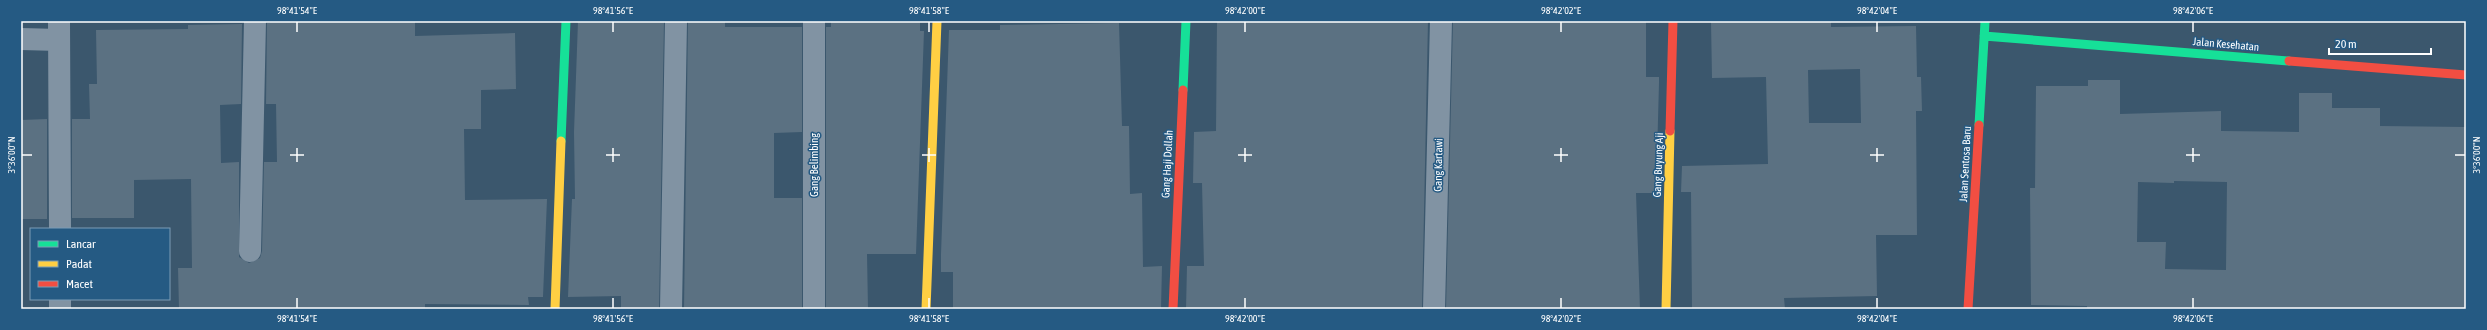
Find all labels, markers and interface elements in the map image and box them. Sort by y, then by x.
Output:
text: 98°41'54"E [277,5,318,16]
text: 98°41'56"E [593,5,634,16]
text: 98°41'58"E [909,5,950,16]
text: 98°42'00"E [1225,5,1266,16]
text: 98°42'02"E [1541,5,1582,16]
text: 98°42'04"E [1857,5,1898,16]
text: 98°42'06"E [2173,5,2214,16]
scale bar [2329,30,2431,56]
street label: Jalan Kesehatan [2192,35,2260,53]
text: 20 m [2335,37,2357,51]
street label: Jalan Sentosa Baru [1957,126,1973,202]
street label: Gang Haji Dollah [1159,130,1175,198]
street label: Gang Buyung Aji [1651,132,1665,198]
street label: Gang Belimbing [808,133,820,197]
text: 3°36'00"N [6,136,17,174]
text: 3°36'00"N [2471,136,2482,174]
street label: Gang Kartawi [1432,138,1444,192]
legend [30,228,170,300]
text: Lancar [66,237,96,251]
text: Padat [66,257,92,271]
text: Macet [66,277,94,291]
text: 98°41'54"E [277,313,318,324]
text: 98°41'56"E [593,313,634,324]
text: 98°41'58"E [909,313,950,324]
text: 98°42'00"E [1225,313,1266,324]
text: 98°42'02"E [1541,313,1582,324]
text: 98°42'04"E [1857,313,1898,324]
text: 98°42'06"E [2173,313,2214,324]

